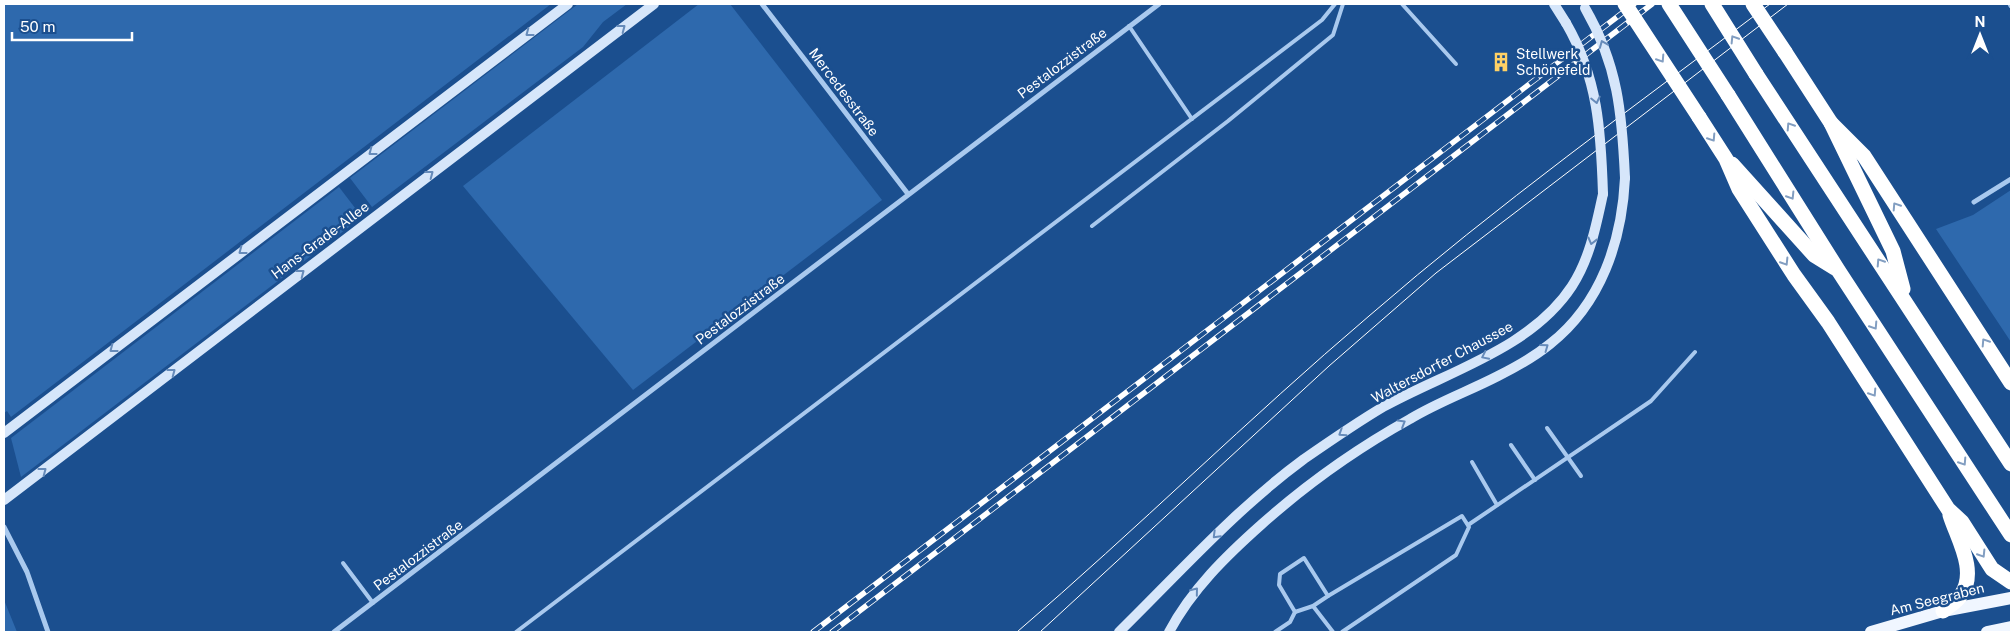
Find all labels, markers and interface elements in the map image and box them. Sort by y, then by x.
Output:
scale bar [12,10,132,42]
north arrow [1955,10,2005,60]
text: N [1975,14,1985,30]
text: 50 m [20,18,55,35]
street label: Pestalozzistraße [1014,24,1110,102]
one-way arrow [616,25,626,34]
one-way arrow [525,27,535,36]
one-way arrow [1731,35,1741,44]
one-way arrow [1599,40,1609,49]
street label: Mercedesstraße [806,45,882,139]
place label: Stellwerk Schönefeld [1516,46,1590,78]
building icon: Stellwerk Schönefeld [1490,51,1512,73]
one-way arrow [1655,54,1664,63]
one-way arrow [1590,96,1601,105]
one-way arrow [1787,123,1797,132]
one-way arrow [1706,133,1716,142]
one-way arrow [369,147,378,155]
one-way arrow [424,172,433,180]
one-way arrow [1785,190,1795,199]
street label: Hans-Grade-Allee [268,198,372,282]
one-way arrow [1893,202,1902,211]
one-way arrow [1587,237,1598,246]
one-way arrow [239,245,248,253]
one-way arrow [1779,256,1788,265]
one-way arrow [1877,258,1886,268]
one-way arrow [295,270,305,279]
street label: Pestalozzistraße [692,270,788,348]
street label: Waltersdorfer Chaussee [1369,318,1515,406]
one-way arrow [1868,320,1878,329]
one-way arrow [1982,338,1991,347]
one-way arrow [110,344,119,352]
one-way arrow [1539,344,1549,353]
one-way arrow [1482,350,1491,360]
one-way arrow [166,369,175,377]
one-way arrow [1867,387,1877,396]
one-way arrow [1396,420,1405,430]
one-way arrow [1338,427,1348,436]
one-way arrow [1957,456,1966,466]
one-way arrow [37,468,46,476]
street label: Pestalozzistraße [370,516,466,594]
one-way arrow [1213,529,1222,538]
one-way arrow [1976,549,1986,558]
street label: Am Seegraben [1888,580,1986,618]
one-way arrow [1190,588,1198,597]

